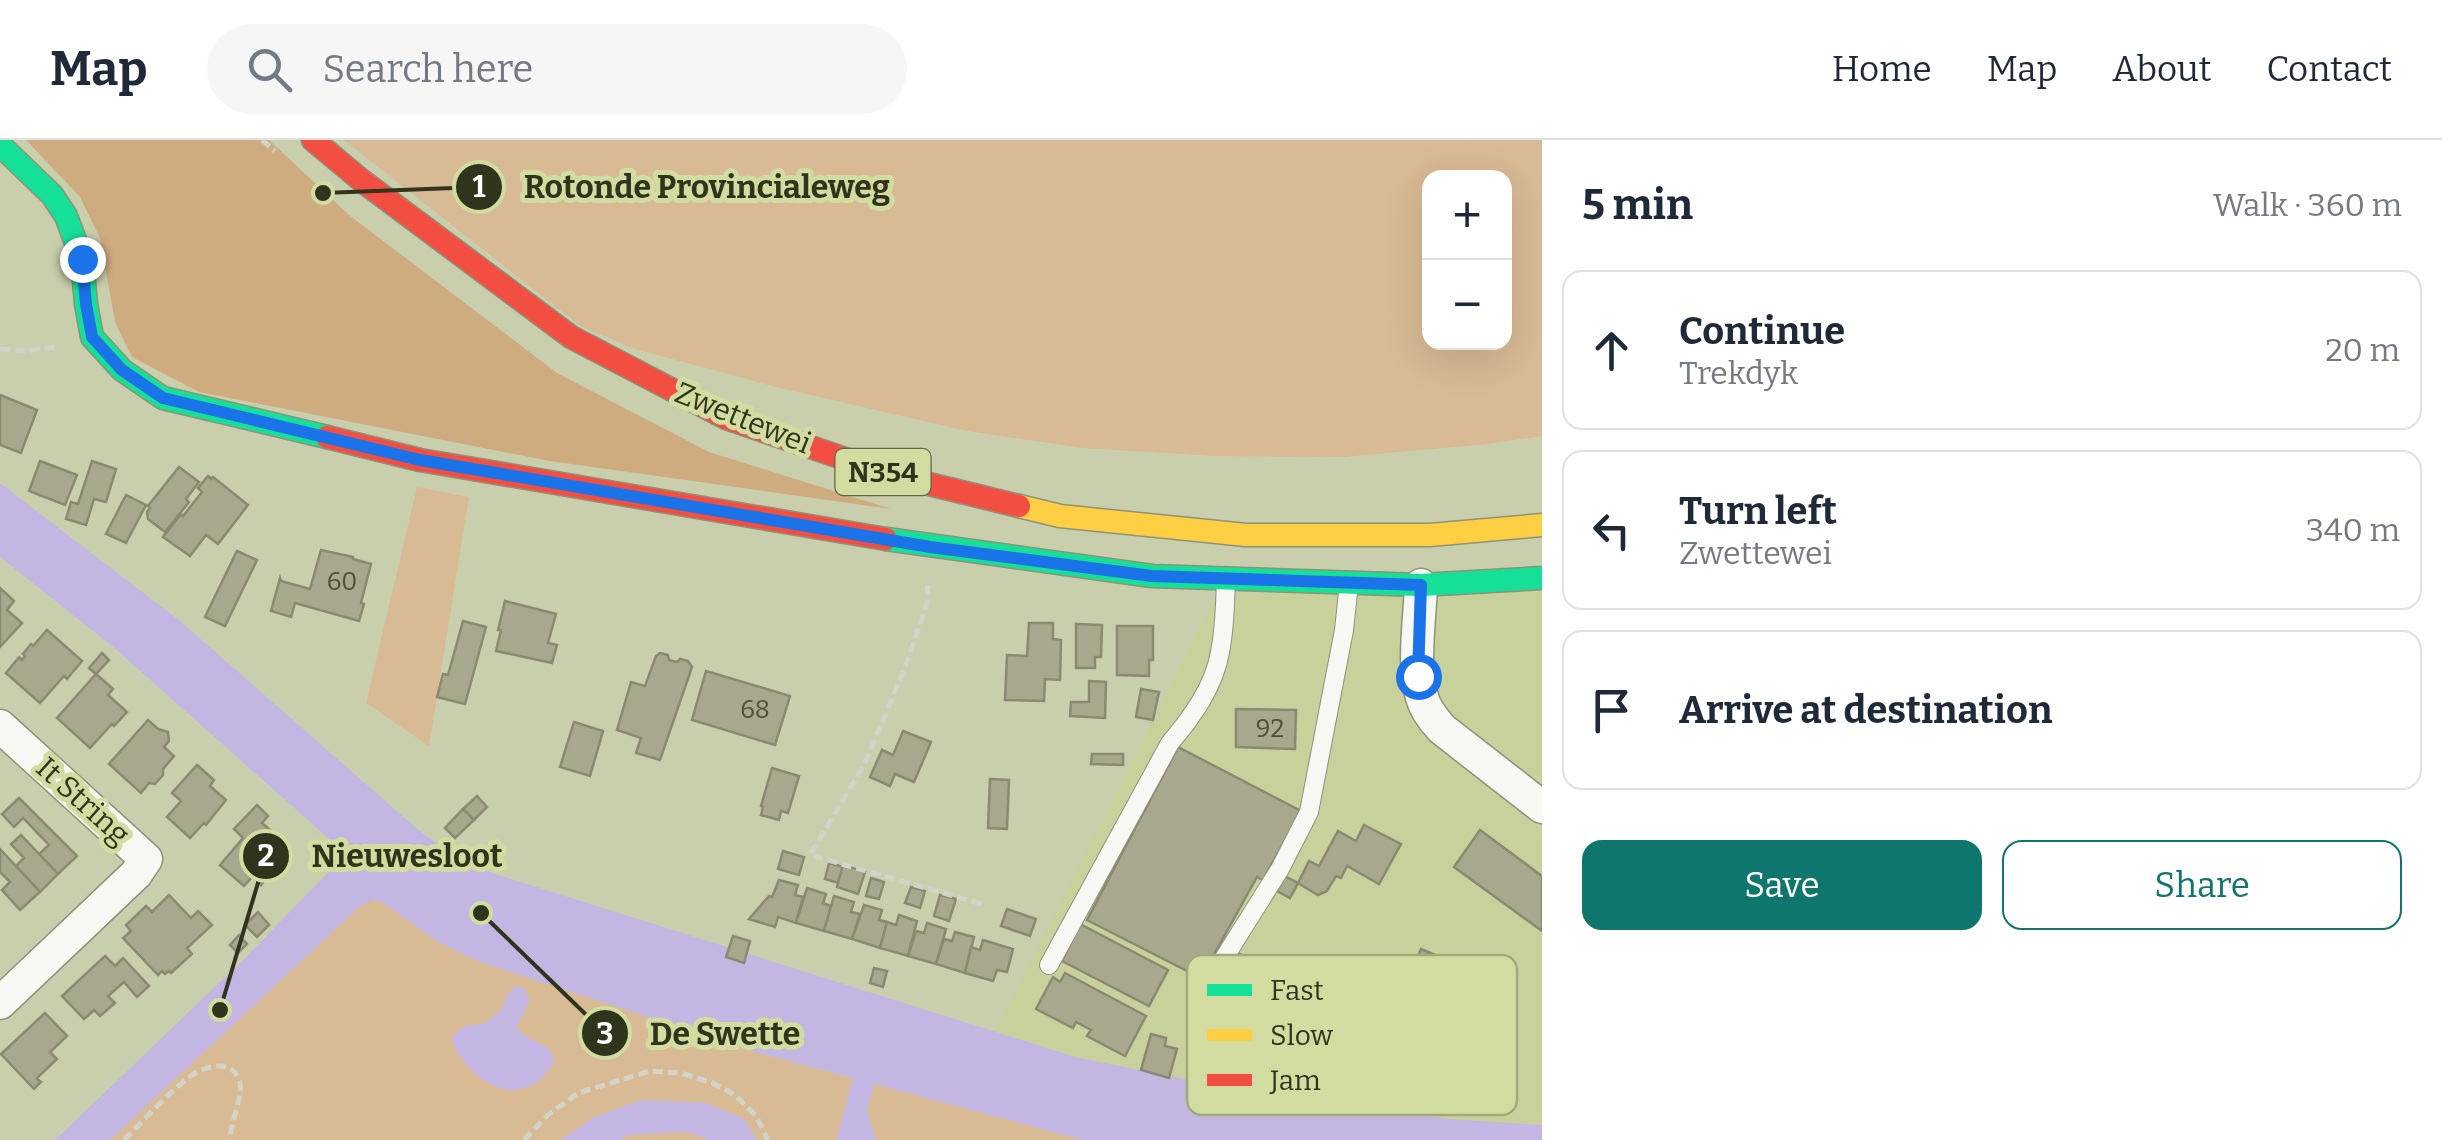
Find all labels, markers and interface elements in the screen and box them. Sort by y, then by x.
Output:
search box [207,24,907,114]
text: Map [50,40,147,98]
icon: search [242,42,297,97]
text: Search here [322,46,533,92]
text: Home [1832,48,1932,90]
text: Map [1987,48,2057,90]
text: About [2112,48,2211,90]
text: Contact [2266,48,2392,90]
callout: Rotonde Provincialeweg [454,156,911,218]
text: Rotonde Provincialeweg [524,168,890,206]
text: 1 [473,169,486,205]
map controls [1422,170,1512,350]
button: + [1422,170,1512,260]
text: 5 min [1582,180,1693,230]
text: Walk · 360 m [2213,186,2402,224]
route end [60,237,106,283]
button: − [1422,260,1512,350]
text: Continue [1679,308,1845,354]
icon: ahead [1584,323,1639,378]
text: 20 m [2325,331,2400,369]
text: Trekdyk [1679,354,1798,392]
street label: Zwettewei [670,374,816,462]
road number: N354 [836,449,930,495]
text: Turn left [1679,488,1837,534]
icon: left [1584,503,1639,558]
text: 340 m [2306,511,2400,549]
text: Zwettewei [1679,534,1832,572]
house number: 60 [327,567,357,597]
route start [1396,654,1442,700]
icon: arrive [1584,683,1639,738]
text: Arrive at destination [1679,687,2052,733]
house number: 68 [740,695,770,725]
house number: 92 [1256,714,1284,744]
street label: It String [29,750,137,852]
callout: Nieuwesloot [241,825,522,887]
text: Nieuwesloot [311,837,503,875]
text: 2 [258,838,274,874]
button: Save [1582,840,1982,930]
button: Share [2002,840,2402,930]
legend [1187,955,1517,1115]
text: Fast [1270,974,1324,1007]
callout: De Swette [580,1002,821,1064]
text: De Swette [650,1015,800,1053]
text: 3 [596,1016,614,1052]
text: Slow [1270,1019,1333,1052]
text: Jam [1269,1064,1321,1097]

